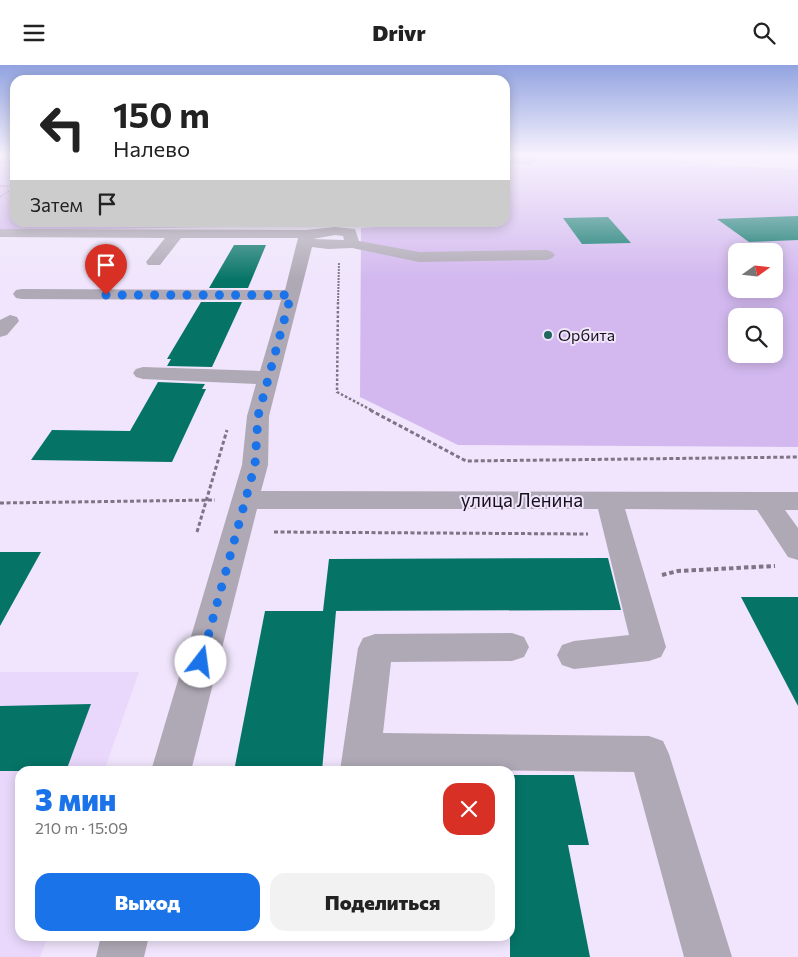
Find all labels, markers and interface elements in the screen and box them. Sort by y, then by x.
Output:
icon: menu [20,19,48,47]
text: Drivr [372,19,426,46]
icon: search [750,19,778,47]
text: 150 m [113,92,210,135]
icon: left [30,95,95,160]
text: Налево [113,135,190,162]
icon: arrive [93,190,121,218]
text: Затем [30,193,83,216]
north arrow [728,243,782,297]
map controls [728,243,783,363]
pin [85,244,127,295]
icon: arrive [92,251,120,279]
button: search [728,308,783,363]
place label: Орбита [558,325,615,344]
marker: Орбита [542,329,554,341]
street label: улица Ленина [461,488,583,511]
position arrow [174,635,226,687]
text: 3 мин [35,780,116,817]
button: close [443,783,495,835]
text: 210 m · 15:09 [35,818,128,837]
button: Выход [35,873,260,931]
button: Поделиться [270,873,495,931]

